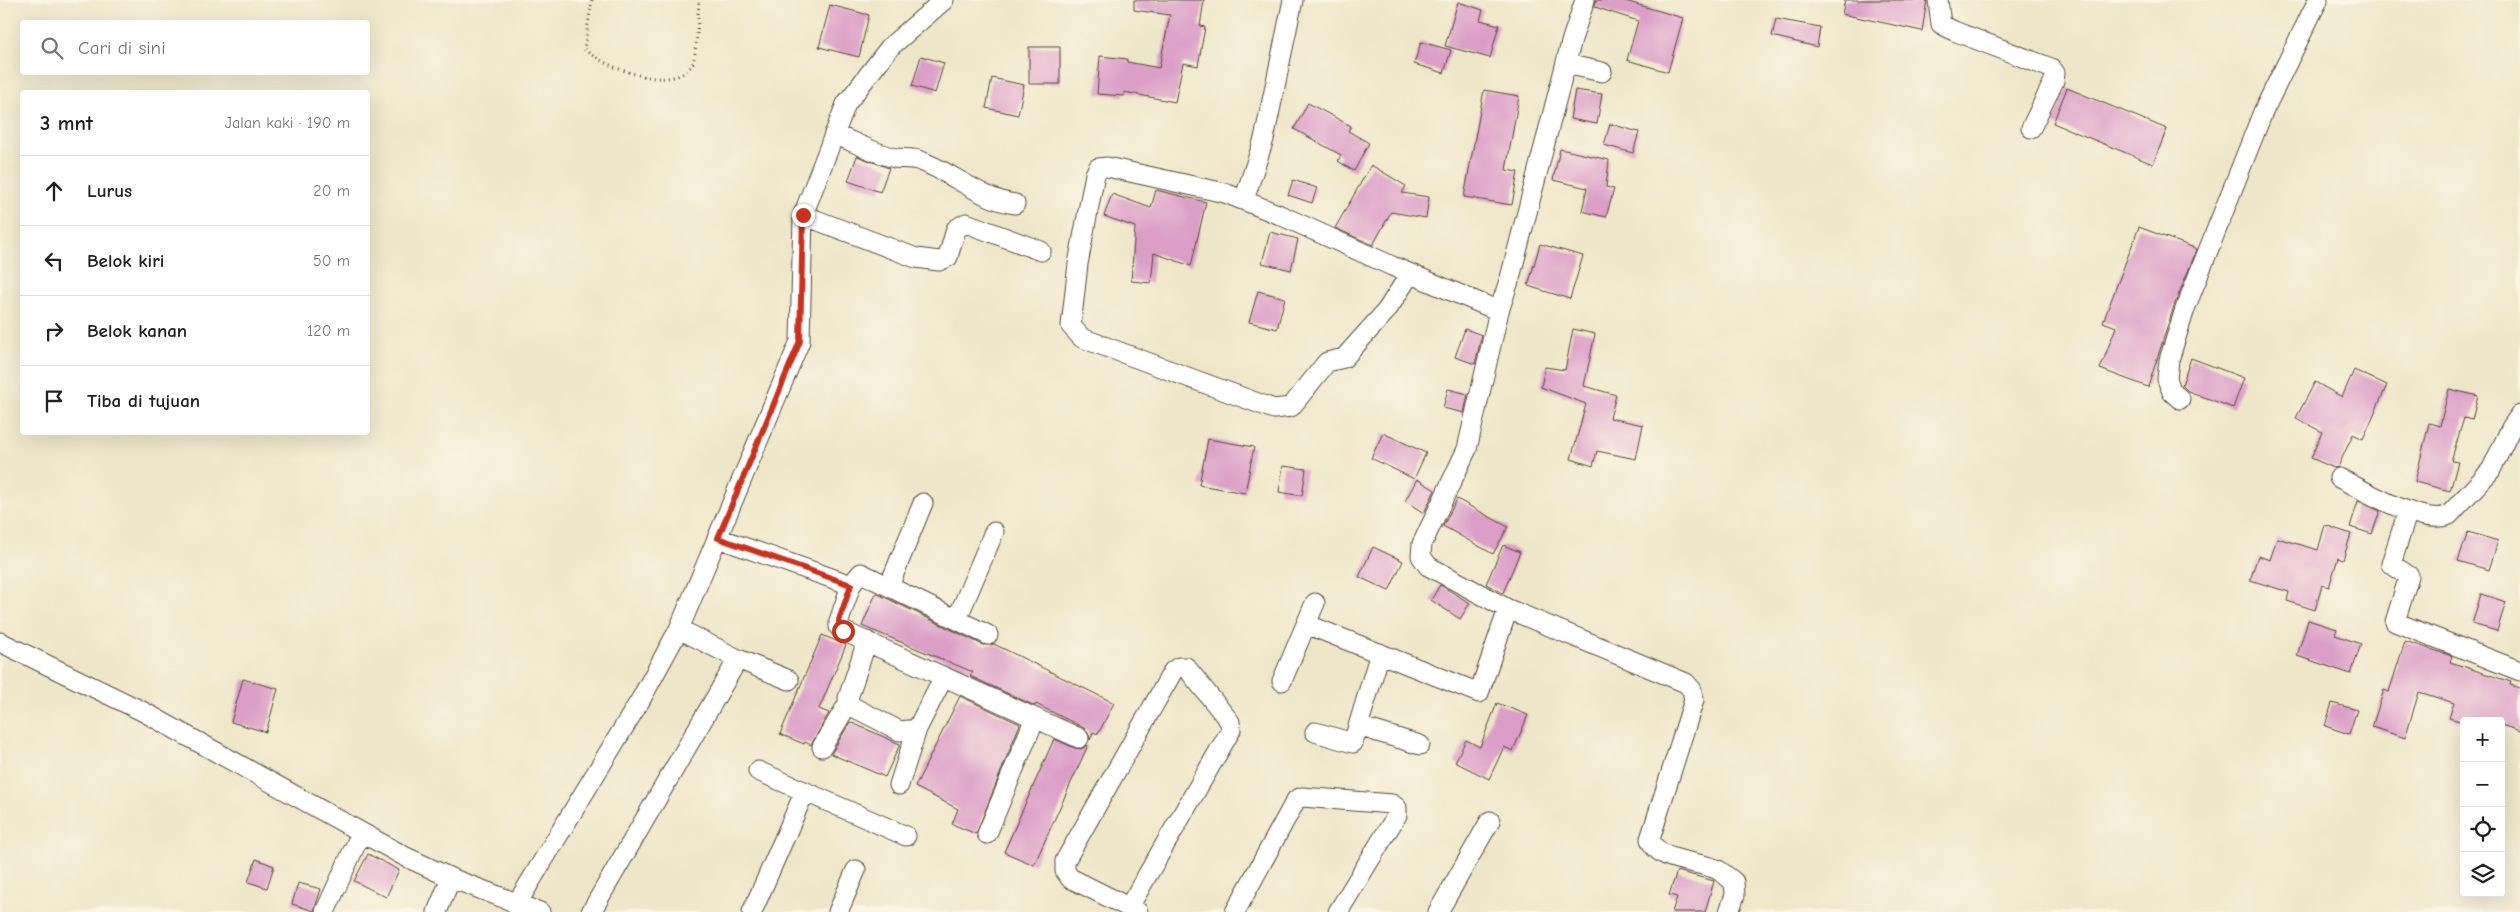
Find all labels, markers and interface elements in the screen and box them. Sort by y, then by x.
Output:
search box [20,20,370,75]
icon: search [38,34,66,62]
text: Cari di sini [78,37,165,59]
text: 3 mnt [40,111,93,135]
text: Jalan kaki · 190 m [225,114,350,132]
icon: ahead [40,177,68,205]
text: Lurus [87,180,132,202]
text: 20 m [313,182,350,200]
route end [792,204,815,227]
icon: left [40,247,68,275]
text: Belok kiri [87,250,164,272]
text: 50 m [313,252,350,270]
icon: right [40,317,68,345]
text: Belok kanan [87,320,187,342]
text: 120 m [307,322,350,340]
icon: arrive [40,387,68,415]
text: Tiba di tujuan [87,390,200,412]
route start [832,620,855,643]
map controls [2460,717,2505,897]
button: + [2460,717,2505,762]
button: − [2460,762,2505,807]
button: locate [2460,807,2505,852]
button: layers [2460,852,2505,897]

